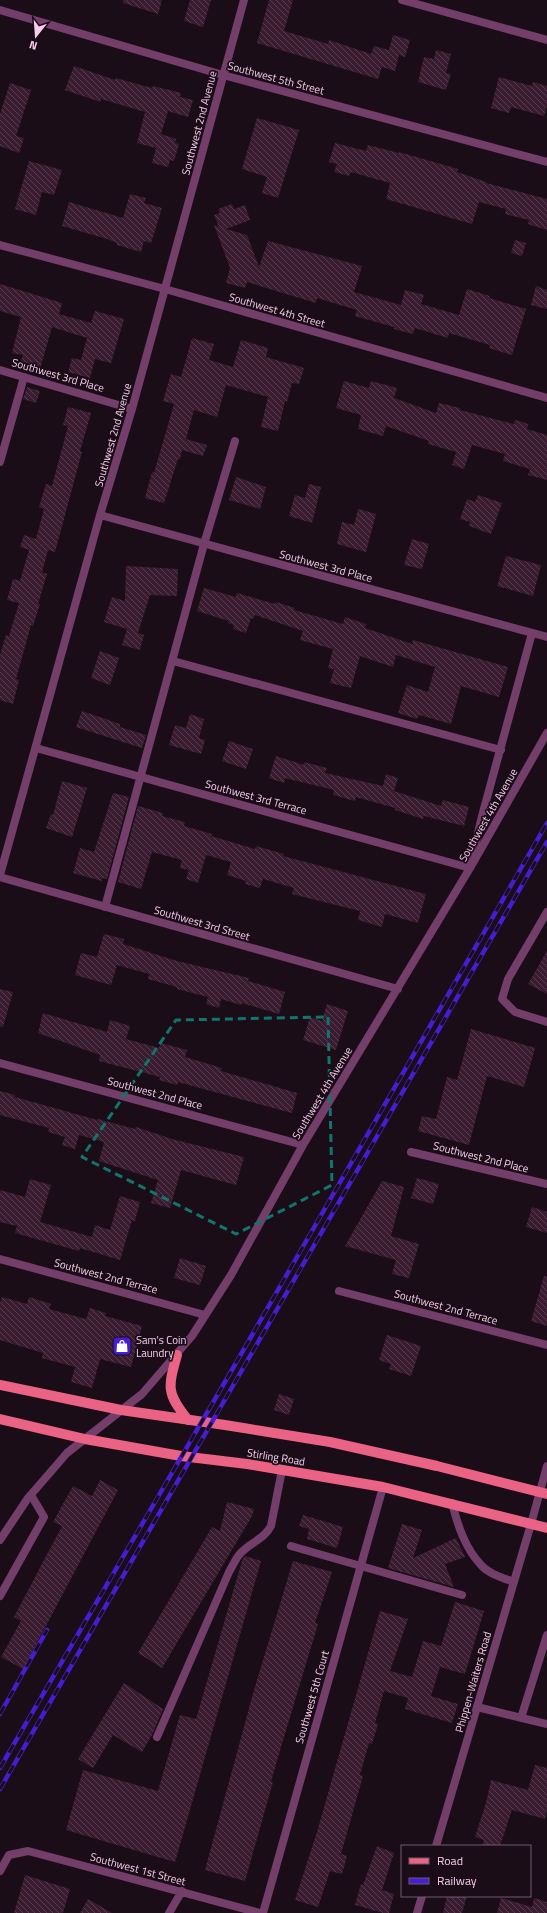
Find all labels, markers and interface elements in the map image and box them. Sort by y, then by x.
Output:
north arrow [16,16,56,56]
text: N [27,37,39,54]
street label: Southwest 5th Street [226,57,326,99]
street label: Southwest 2nd Avenue [177,69,221,177]
street label: Southwest 4th Street [227,289,327,331]
street label: Southwest 3rd Place [10,354,107,396]
street label: Southwest 2nd Avenue [91,381,136,489]
street label: Southwest 3rd Place [278,546,375,586]
street label: Southwest 4th Avenue [455,765,521,865]
street label: Southwest 3rd Terrace [203,776,309,818]
street label: Southwest 3rd Street [152,902,252,944]
street label: Southwest 4th Avenue [288,1043,356,1142]
street label: Southwest 2nd Place [106,1073,205,1113]
street label: Southwest 2nd Place [432,1137,531,1177]
street label: Southwest 2nd Terrace [52,1254,160,1298]
street label: Southwest 2nd Terrace [392,1285,500,1329]
place label: Sam's Coin Laundry [136,1332,186,1361]
shop icon: Sam's Coin Laundry [111,1335,133,1357]
street label: Stirling Road [246,1445,306,1470]
street label: Phippen-Waiters Road [451,1629,495,1734]
street label: Southwest 5th Court [291,1648,333,1745]
legend [401,1845,531,1897]
street label: Southwest 1st Street [88,1849,188,1890]
text: Road [437,1851,463,1870]
text: Railway [437,1871,477,1890]

